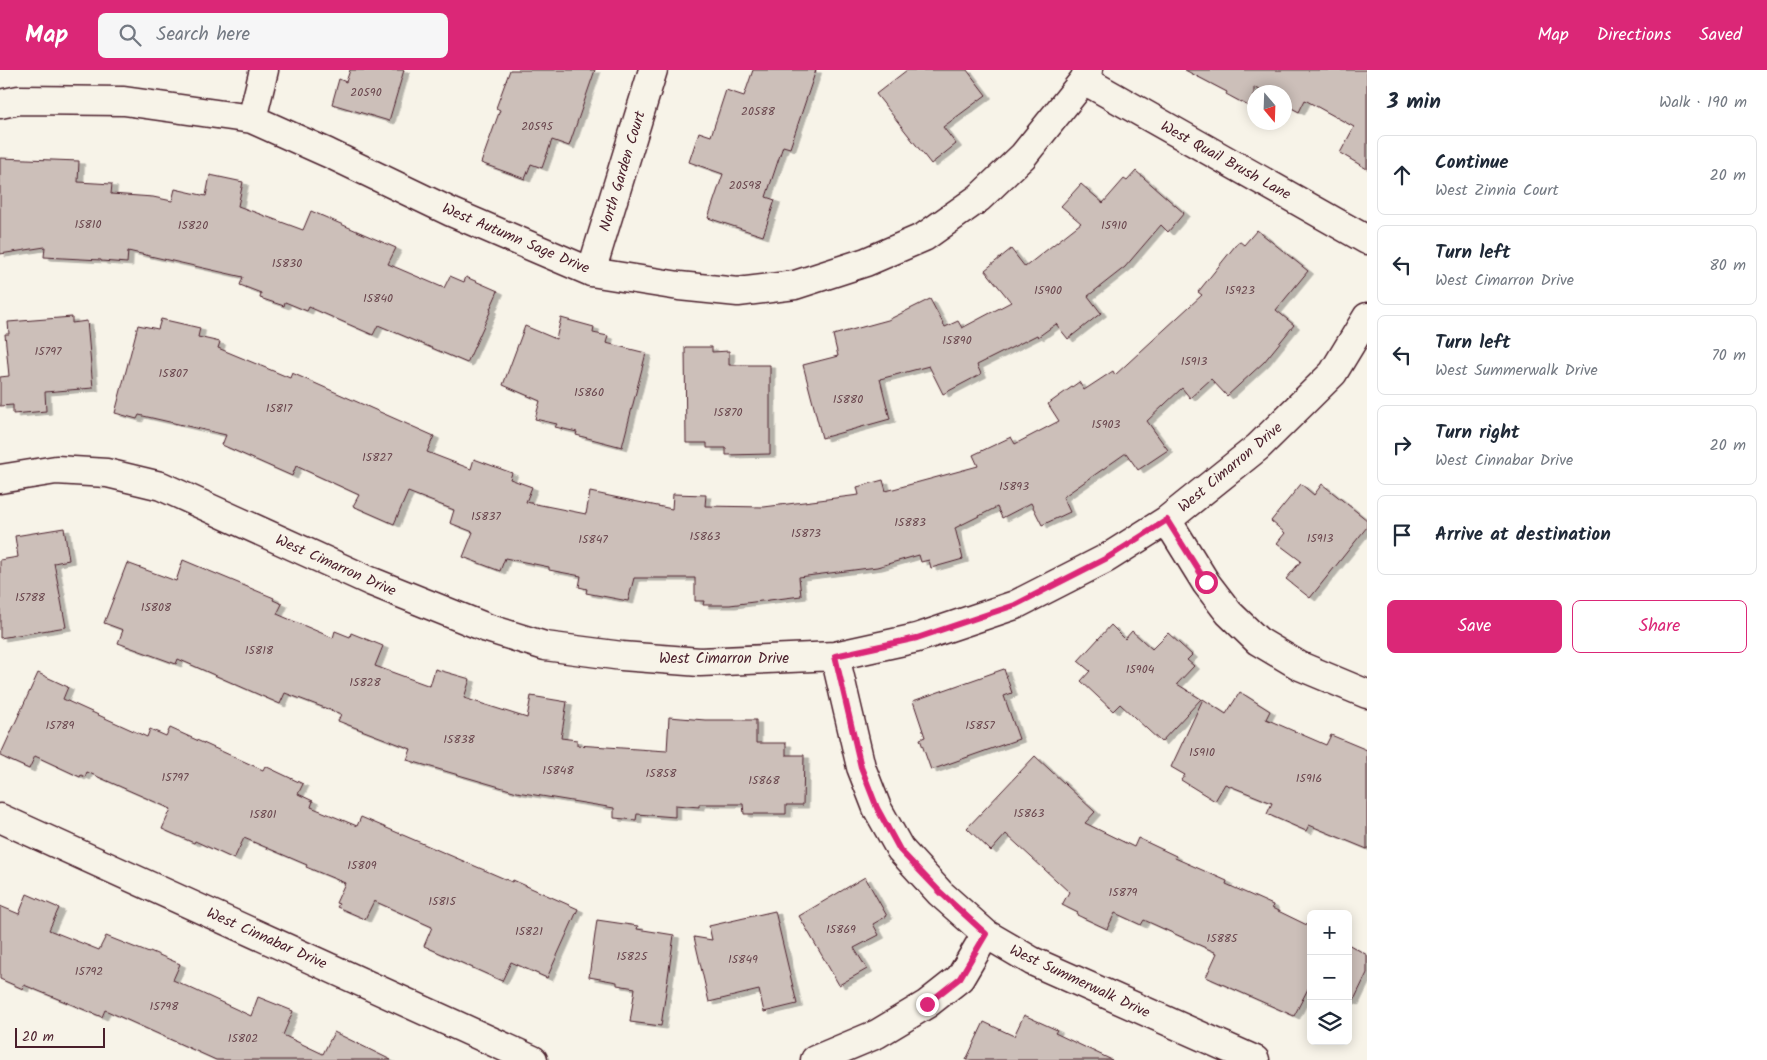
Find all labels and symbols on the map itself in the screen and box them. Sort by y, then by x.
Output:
house number: 20590 [350,83,382,102]
north arrow [1247,85,1292,130]
house number: 20588 [741,102,776,121]
street label: North Garden Court [593,108,653,235]
street label: West Quail Brush Lane [1156,115,1295,207]
house number: 20595 [521,117,554,136]
house number: 20598 [729,176,762,195]
street label: West Autumn Sage Drive [438,197,593,281]
house number: 15810 [74,215,102,234]
house number: 15820 [178,216,208,235]
house number: 15910 [1101,216,1127,235]
house number: 15830 [272,254,302,273]
house number: 15900 [1034,281,1062,300]
house number: 15923 [1225,281,1255,300]
house number: 15840 [363,289,393,308]
house number: 15890 [942,331,972,350]
house number: 15797 [34,342,62,361]
house number: 15913 [1181,352,1207,371]
house number: 15807 [159,364,188,383]
house number: 15860 [574,383,604,402]
house number: 15880 [833,390,863,409]
house number: 15817 [266,399,293,418]
house number: 15870 [714,403,742,422]
house number: 15903 [1092,415,1121,434]
street label: West Cimarron Drive [1173,417,1288,519]
house number: 15827 [362,448,392,467]
house number: 15893 [999,477,1029,496]
house number: 15837 [471,507,501,526]
house number: 15883 [894,513,926,532]
house number: 15873 [791,524,821,543]
house number: 15863 [690,527,721,546]
street label: West Cimarron Drive [271,528,400,603]
house number: 15913 [1307,529,1333,548]
house number: 15847 [578,530,608,549]
route start [1195,571,1218,594]
house number: 15788 [15,588,46,607]
house number: 15808 [141,598,172,617]
house number: 15818 [245,641,274,660]
street label: West Cimarron Drive [659,647,789,671]
house number: 15904 [1126,660,1155,679]
house number: 15828 [349,673,382,692]
house number: 15789 [46,716,75,735]
house number: 15857 [965,716,995,735]
house number: 15838 [443,730,476,749]
house number: 15910 [1189,743,1215,762]
house number: 15848 [542,761,574,780]
house number: 15858 [645,764,677,783]
house number: 15797 [161,768,189,787]
house number: 15916 [1296,769,1322,788]
house number: 15868 [748,771,780,790]
house number: 15863 [1014,804,1045,823]
house number: 15801 [249,805,277,824]
house number: 15809 [347,856,377,875]
house number: 15879 [1109,883,1138,902]
house number: 15815 [428,892,457,911]
street label: West Cinnabar Drive [203,902,331,976]
house number: 15869 [826,920,856,939]
house number: 15821 [515,922,543,941]
house number: 15885 [1206,929,1239,948]
street label: West Summerwalk Drive [1005,939,1154,1025]
house number: 15825 [617,947,649,966]
house number: 15849 [728,950,758,969]
house number: 15792 [75,962,103,981]
route end [916,993,939,1016]
house number: 15798 [150,997,179,1016]
scale bar [15,1025,105,1048]
house number: 15802 [228,1029,258,1048]

